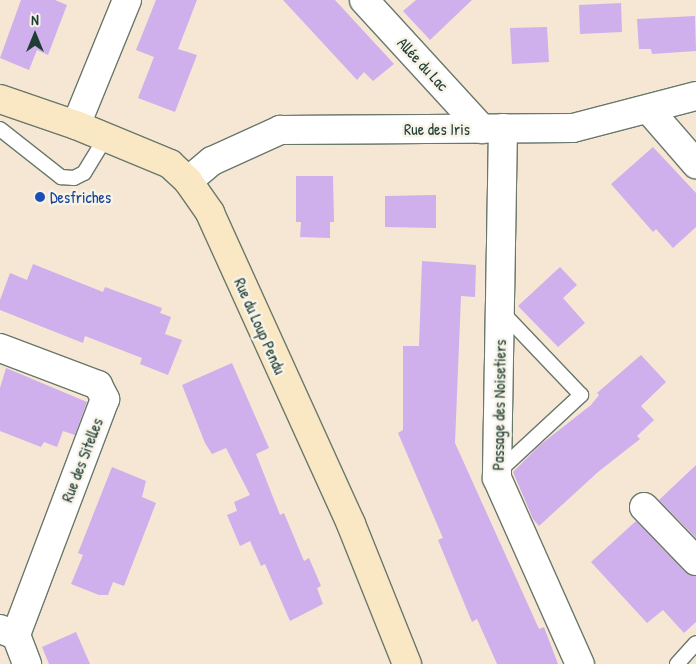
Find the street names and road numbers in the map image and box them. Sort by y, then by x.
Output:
street label: Allée du Lac [394,33,452,95]
street label: Rue des Iris [404,119,470,139]
street label: Rue du Loup Pendu [230,275,290,377]
street label: Passage des Noisetiers [488,339,510,471]
street label: Rue des Sitelles [57,415,107,505]

